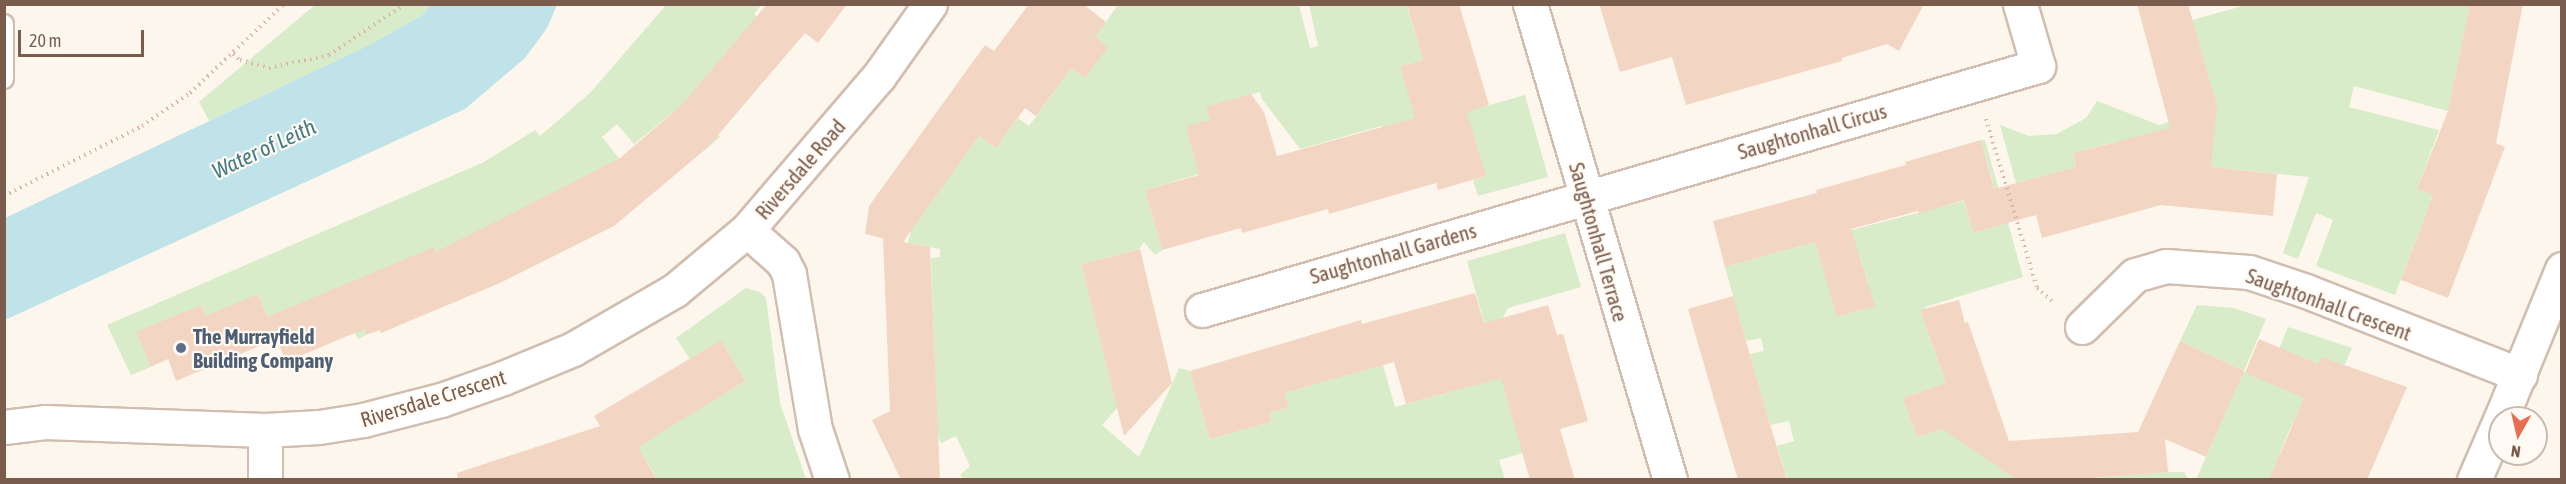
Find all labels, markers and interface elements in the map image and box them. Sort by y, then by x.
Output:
scale bar [21,18,147,56]
text: 20 m [29,30,61,51]
street label: Saughtonhall Circus [1735,98,1889,164]
water label: Water of Leith [208,114,320,184]
street label: Riversdale Road [750,114,850,224]
street label: Saughtonhall Terrace [1564,160,1634,324]
street label: Saughtonhall Gardens [1307,217,1479,289]
street label: Saughtonhall Crescent [2243,262,2415,346]
place label: The Murrayfield Building Company [193,323,333,373]
marker: The Murrayfield Building Company [174,341,188,355]
street label: Riversdale Crescent [357,364,509,432]
north arrow [2488,406,2548,466]
text: N [2510,442,2522,461]

